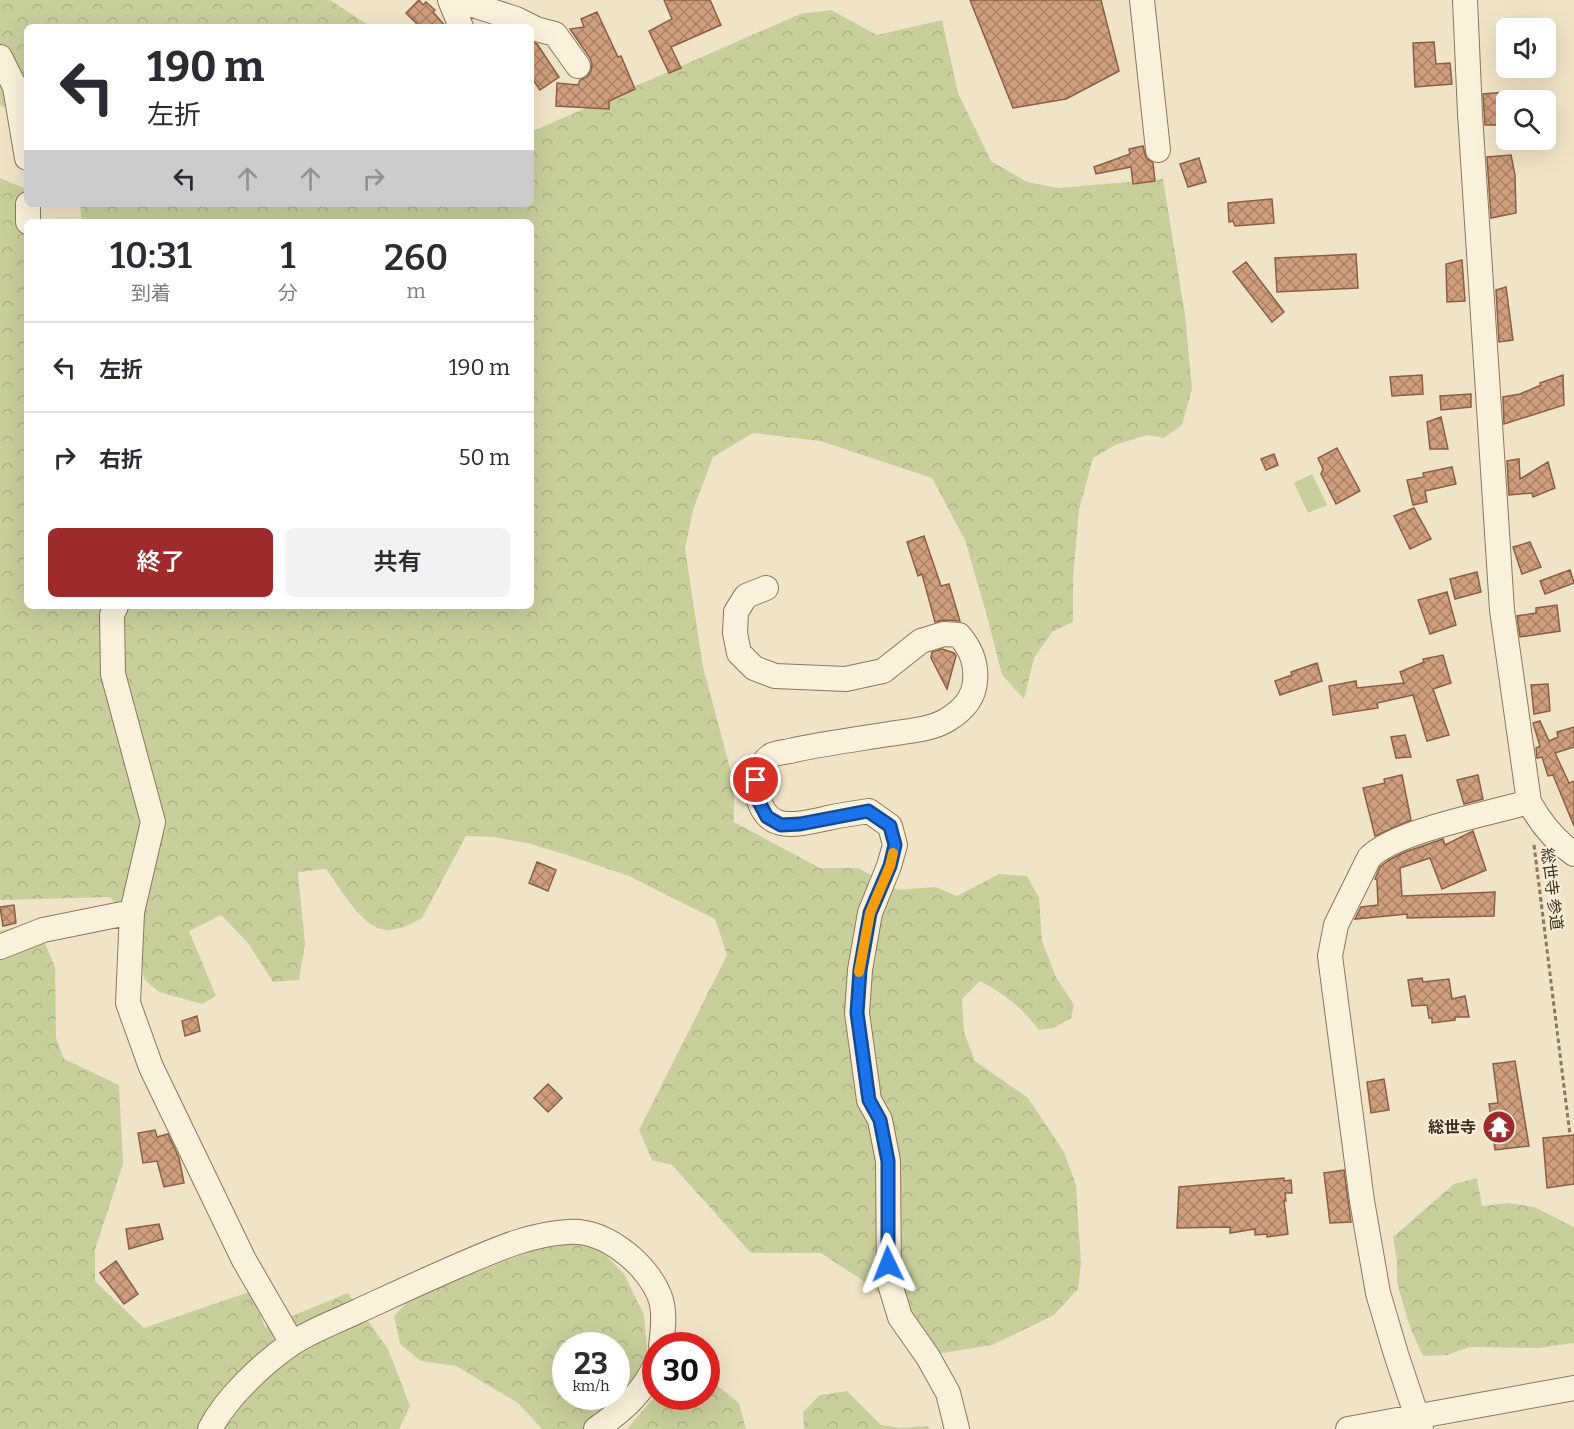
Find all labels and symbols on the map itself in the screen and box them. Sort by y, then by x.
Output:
pin [730,754,781,805]
street label: 総世寺 参道 [1538,847,1566,931]
temple icon: 総世寺 [1481,1109,1517,1145]
place label: 総世寺 [1428,1118,1476,1137]
position arrow [856,1232,920,1296]
speed limit sign: 30 [642,1332,720,1410]

